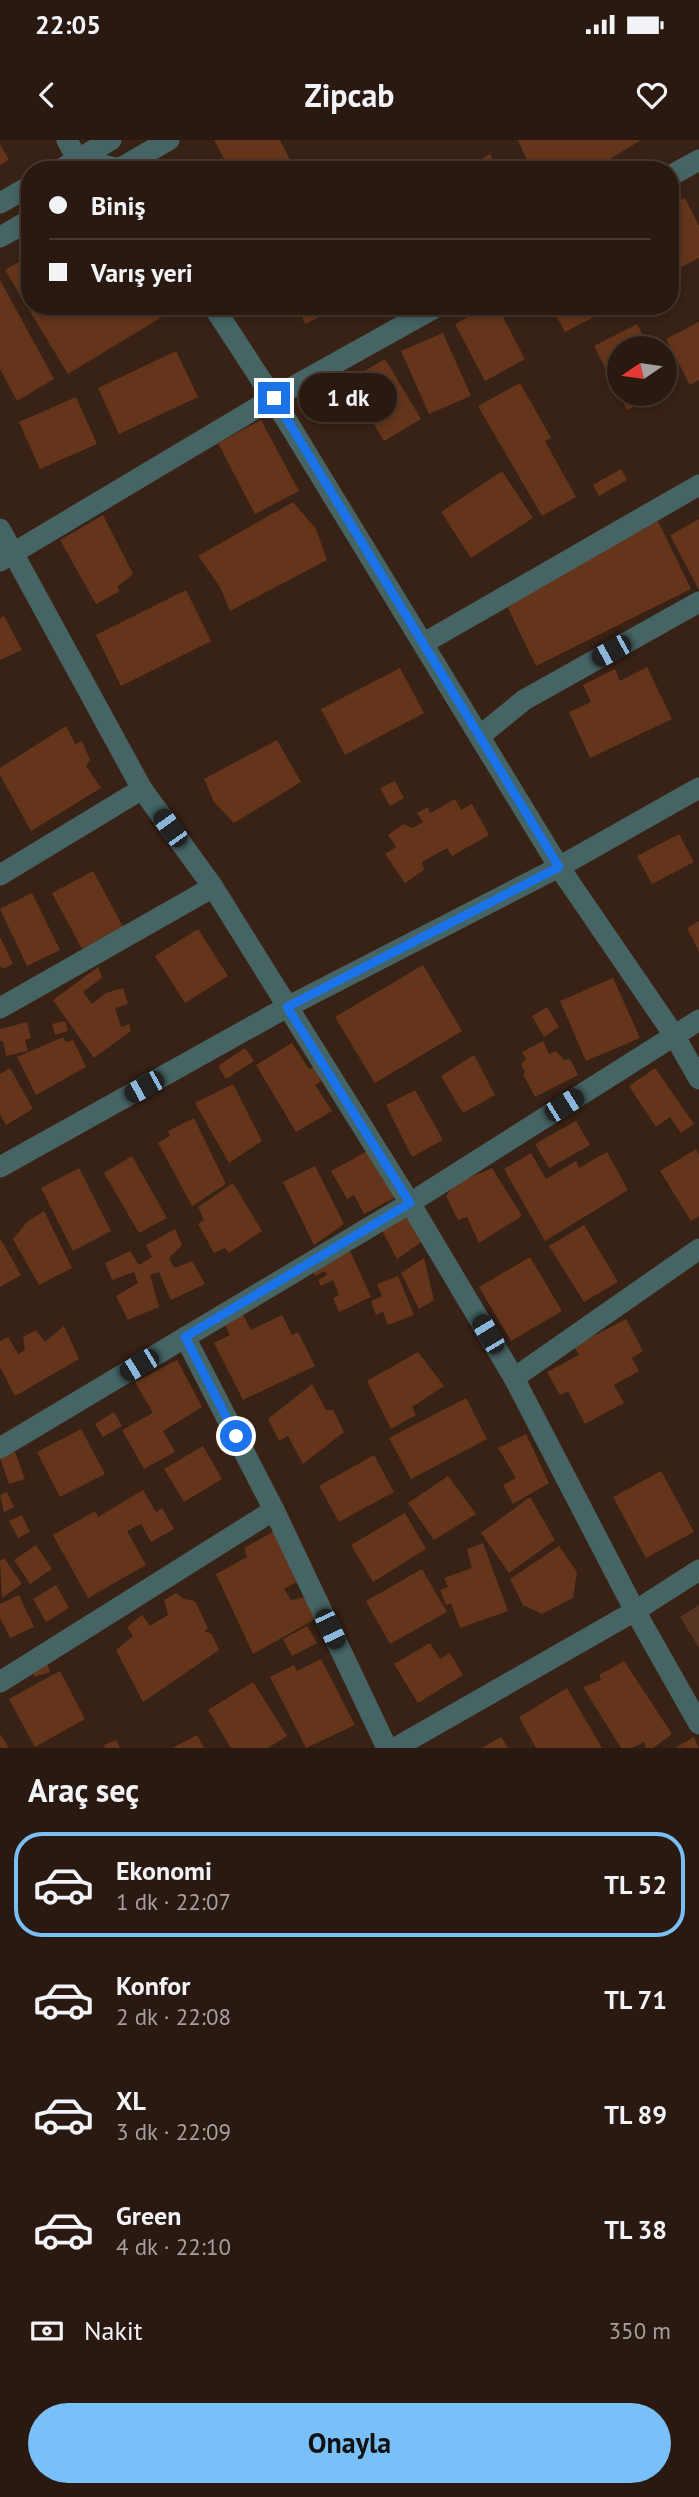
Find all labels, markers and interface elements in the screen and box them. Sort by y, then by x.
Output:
text: 22:05 [35,8,101,41]
text: Zipcab [304,74,395,116]
icon: back [28,76,66,114]
icon: heart [633,76,671,114]
text: Biniş [91,189,146,222]
text: Varış yeri [91,256,193,289]
north arrow [607,336,677,406]
map controls [607,336,677,406]
callout: 1 dk [298,373,396,422]
route end [258,382,290,414]
text: 1 dk [327,383,369,412]
car [588,632,635,670]
car [150,805,191,851]
car [121,1068,168,1106]
car [541,1085,588,1125]
car [469,1311,508,1357]
car [116,1345,163,1385]
route start [220,1420,252,1452]
car [312,1606,349,1652]
text: Araç seç [28,1769,139,1811]
icon: car [32,1853,95,1916]
text: Ekonomi [116,1854,212,1887]
text: TL 52 [604,1868,667,1901]
text: 1 dk · 22:07 [116,1887,231,1916]
icon: car [32,1968,95,2031]
text: Konfor [116,1969,190,2002]
text: TL 71 [604,1983,667,2016]
text: 2 dk · 22:08 [116,2002,231,2031]
icon: car [32,2083,95,2146]
text: XL [116,2084,146,2117]
text: TL 89 [604,2098,667,2131]
text: 3 dk · 22:09 [116,2117,231,2146]
icon: car [32,2198,95,2261]
text: Green [116,2199,181,2232]
text: TL 38 [604,2213,667,2246]
text: 4 dk · 22:10 [116,2232,231,2261]
icon: cash [28,2312,66,2350]
text: Nakit [84,2314,143,2347]
text: 350 m [609,2316,671,2345]
button: Onayla [28,2403,671,2483]

